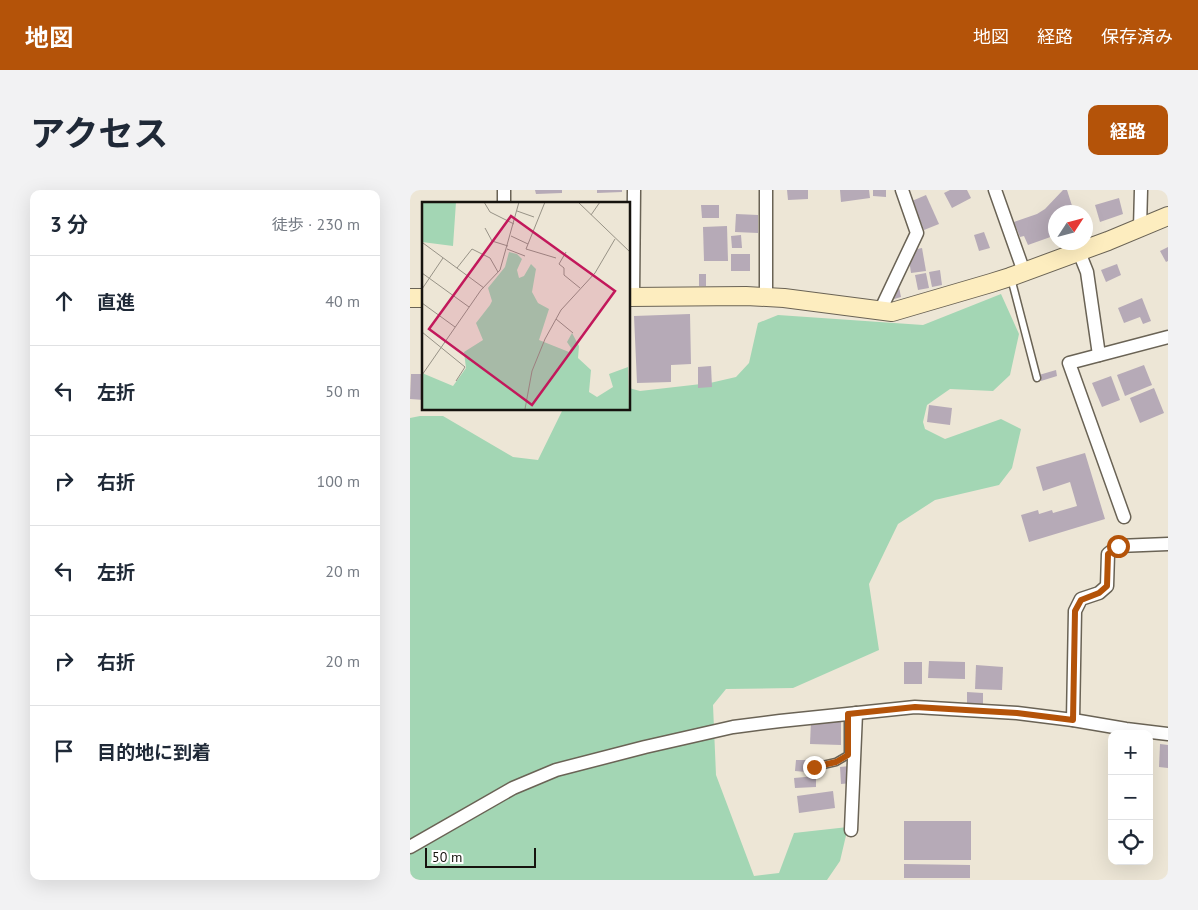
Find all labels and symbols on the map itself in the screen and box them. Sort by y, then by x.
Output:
inset map [422,202,630,410]
north arrow [1048,205,1093,250]
route start [1107,535,1130,558]
route end [803,756,826,779]
scale bar [425,845,536,868]

